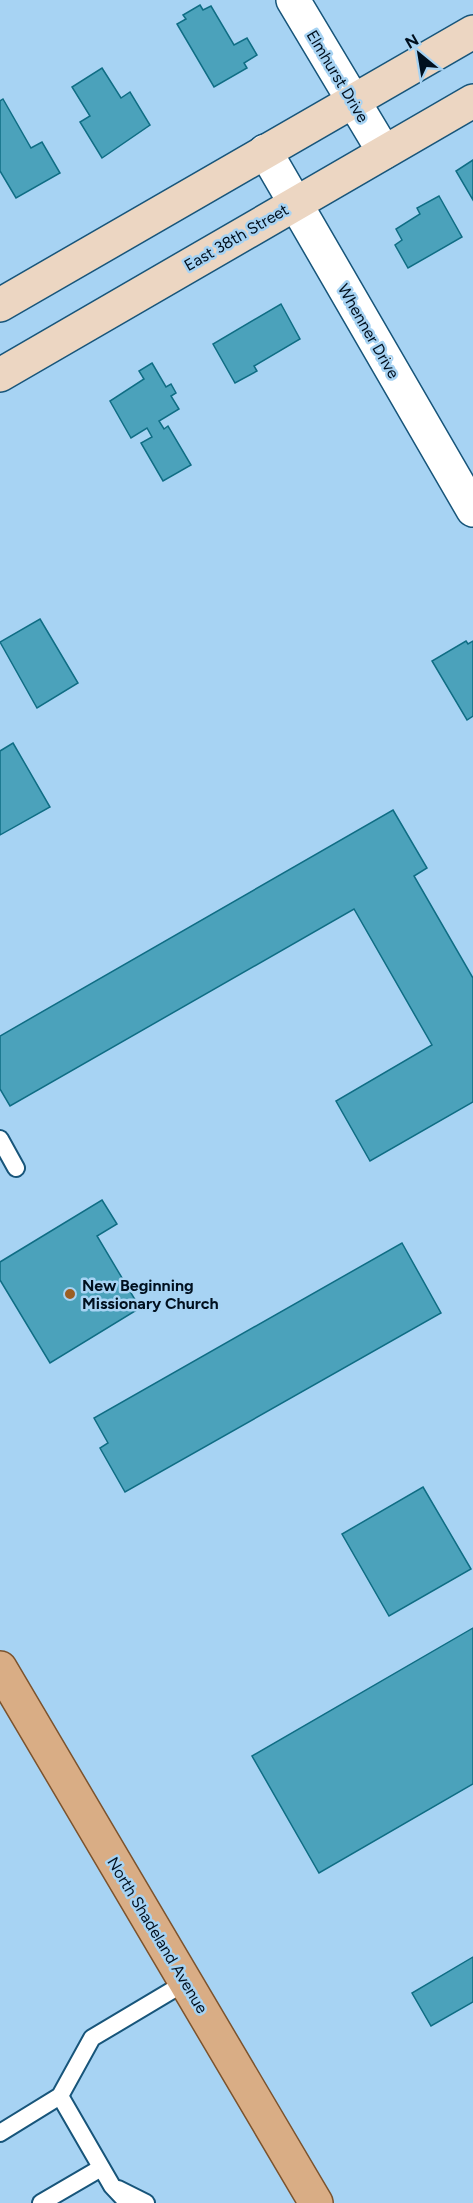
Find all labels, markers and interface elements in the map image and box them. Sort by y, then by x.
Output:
north arrow [389,24,449,84]
street label: Elmhurst Drive [303,27,373,126]
text: N [402,30,422,53]
street label: East 38th Street [181,200,292,275]
street label: Whenner Drive [334,281,403,382]
place label: New Beginning Missionary Church [82,1276,219,1313]
marker: New Beginning Missionary Church [63,1287,77,1301]
street label: North Shadeland Avenue [103,1854,212,2017]

